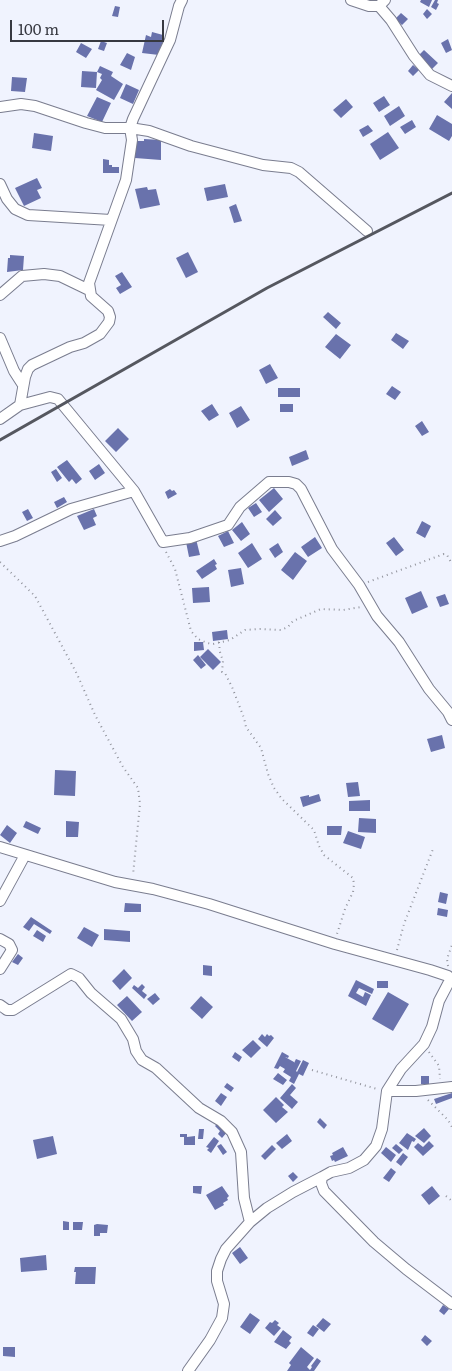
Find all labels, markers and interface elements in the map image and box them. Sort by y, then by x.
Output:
scale bar [12,10,166,42]
text: 100 m [18,17,59,40]

